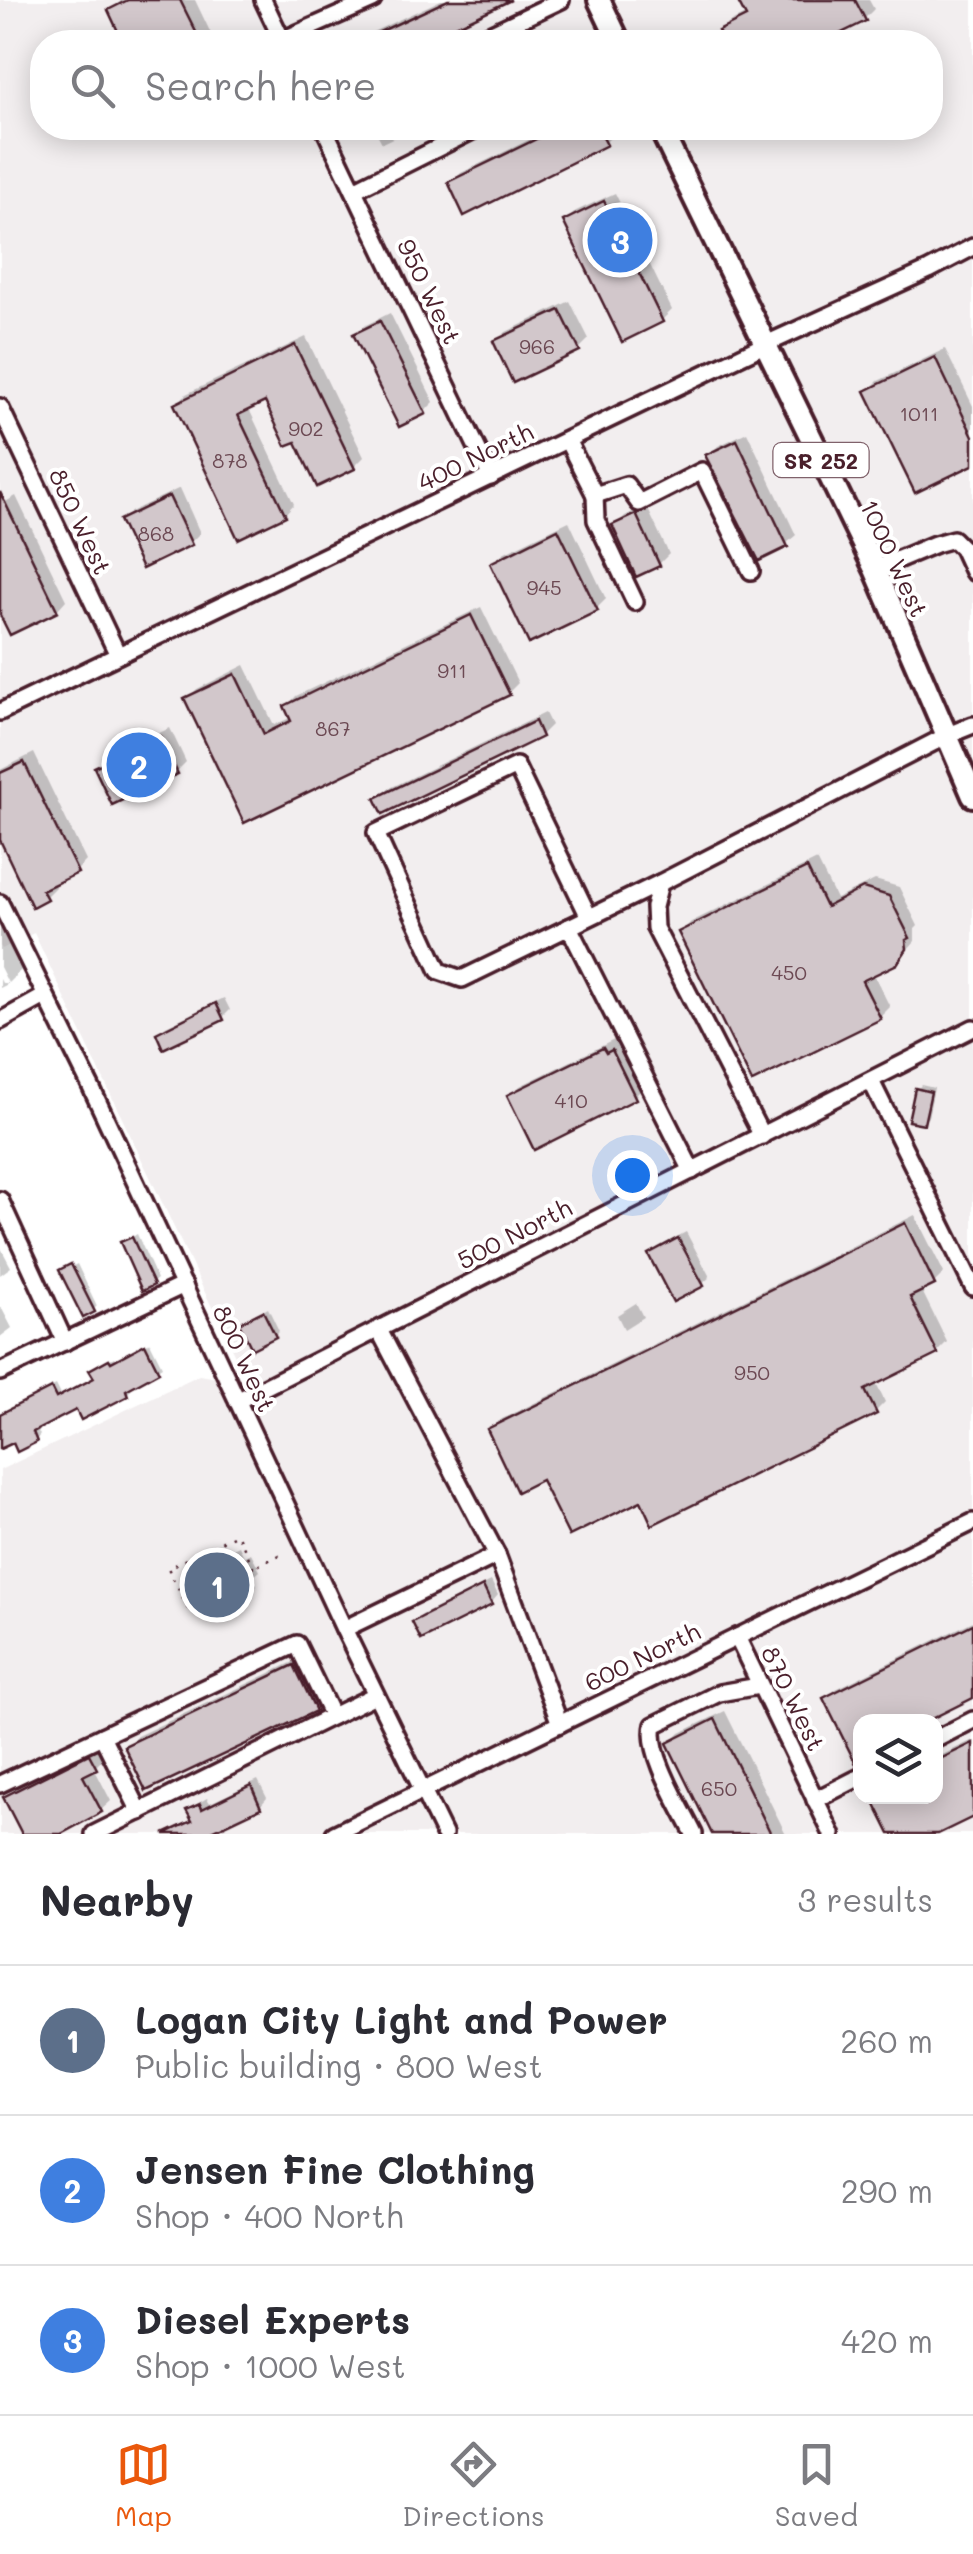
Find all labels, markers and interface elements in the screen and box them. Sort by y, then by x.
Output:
search box [30,30,943,140]
icon: search [65,58,120,113]
text: Search here [145,60,376,110]
pin: 3 [588,202,652,278]
street label: 950 West [391,233,469,349]
house number: 966 [519,333,555,359]
house number: 1011 [899,400,939,426]
street label: 400 North [412,414,538,498]
house number: 902 [288,415,324,441]
road number: SR 252 [774,443,868,477]
house number: 878 [212,447,248,473]
street label: 850 West [42,463,120,579]
street label: 1000 West [854,494,936,622]
house number: 868 [138,520,174,546]
house number: 945 [526,574,562,600]
house number: 911 [437,657,467,683]
house number: 867 [315,715,351,741]
pin: 2 [106,728,172,802]
house number: 450 [771,959,807,985]
house number: 410 [554,1087,588,1113]
your location [607,1150,658,1201]
street label: 500 North [451,1191,577,1275]
street label: 800 West [206,1299,284,1417]
house number: 950 [734,1359,770,1385]
pin: 1 [184,1548,250,1622]
street label: 600 North [579,1614,705,1698]
street label: 870 West [755,1640,833,1756]
map controls [853,1714,943,1804]
button: layers [853,1714,943,1804]
house number: 650 [701,1775,737,1801]
text: Nearby [40,1872,194,1927]
text: 3 results [797,1878,933,1920]
text: Logan City Light and Power [135,1994,668,2044]
text: 1 [65,2019,80,2061]
text: 260 m [840,2019,933,2061]
text: Public building · 800 West [135,2044,542,2086]
text: Jensen Fine Clothing [135,2144,535,2194]
text: 2 [64,2169,81,2211]
text: 290 m [841,2169,933,2211]
text: Shop · 400 North [135,2194,404,2236]
text: Diesel Experts [135,2294,410,2344]
text: 3 [63,2319,82,2361]
text: 420 m [841,2319,933,2361]
text: Shop · 1000 West [135,2344,406,2386]
tab: Map [115,2437,172,2533]
tab: Directions [402,2437,545,2533]
tab: Saved [775,2437,858,2533]

